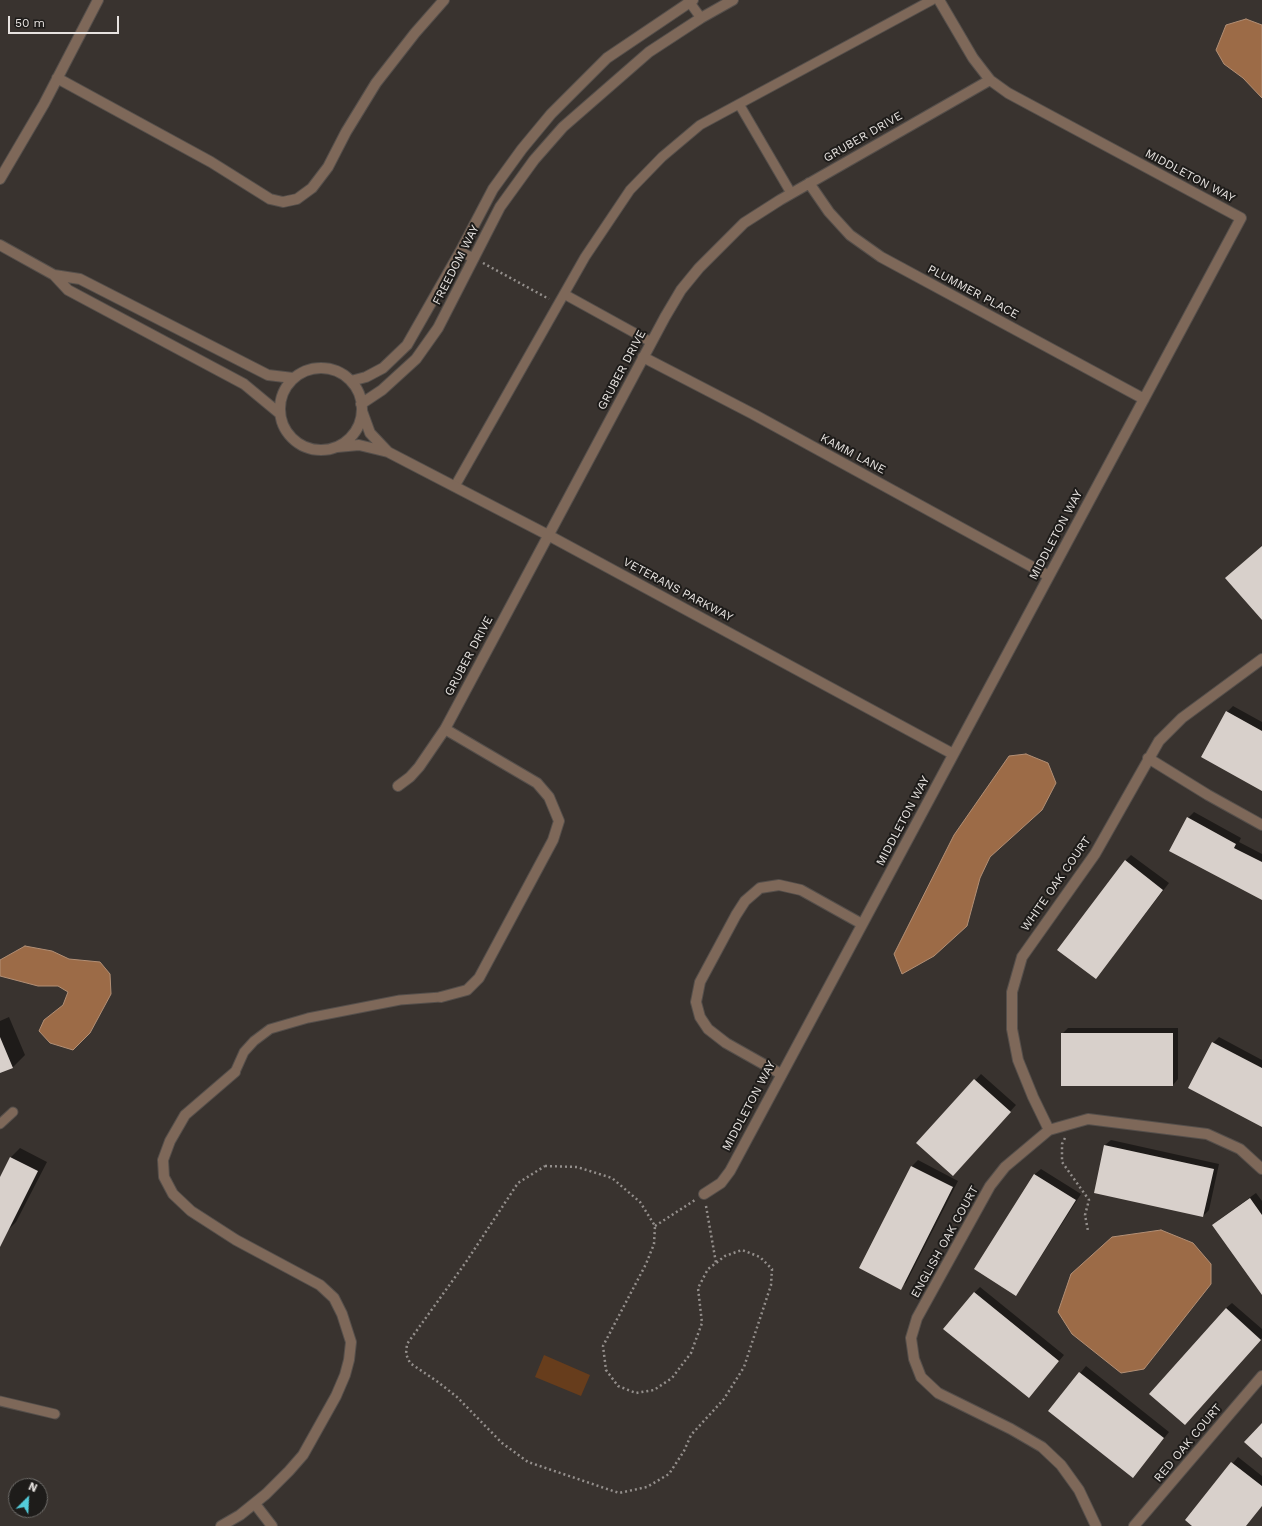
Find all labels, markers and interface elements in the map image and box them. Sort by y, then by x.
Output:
scale bar [10,8,121,34]
text: 50 m [15,16,45,30]
street label: GRUBER DRIVE [821,109,905,165]
street label: MIDDLETON WAY [1143,146,1237,206]
street label: FREEDOM WAY [430,223,482,307]
street label: PLUMMER PLACE [925,262,1021,322]
street label: GRUBER DRIVE [595,328,649,412]
street label: KAMM LANE [818,431,888,477]
street label: MIDDLETON WAY [1026,488,1086,582]
street label: VETERANS PARKWAY [621,555,735,625]
street label: GRUBER DRIVE [442,614,496,698]
street label: MIDDLETON WAY [873,774,933,868]
street label: WHITE OAK COURT [1018,834,1094,934]
street label: MIDDLETON WAY [719,1059,779,1153]
street label: ENGLISH OAK COURT [908,1184,982,1300]
street label: RED OAK COURT [1151,1401,1225,1485]
north arrow [8,1478,48,1518]
text: N [26,1480,39,1495]

